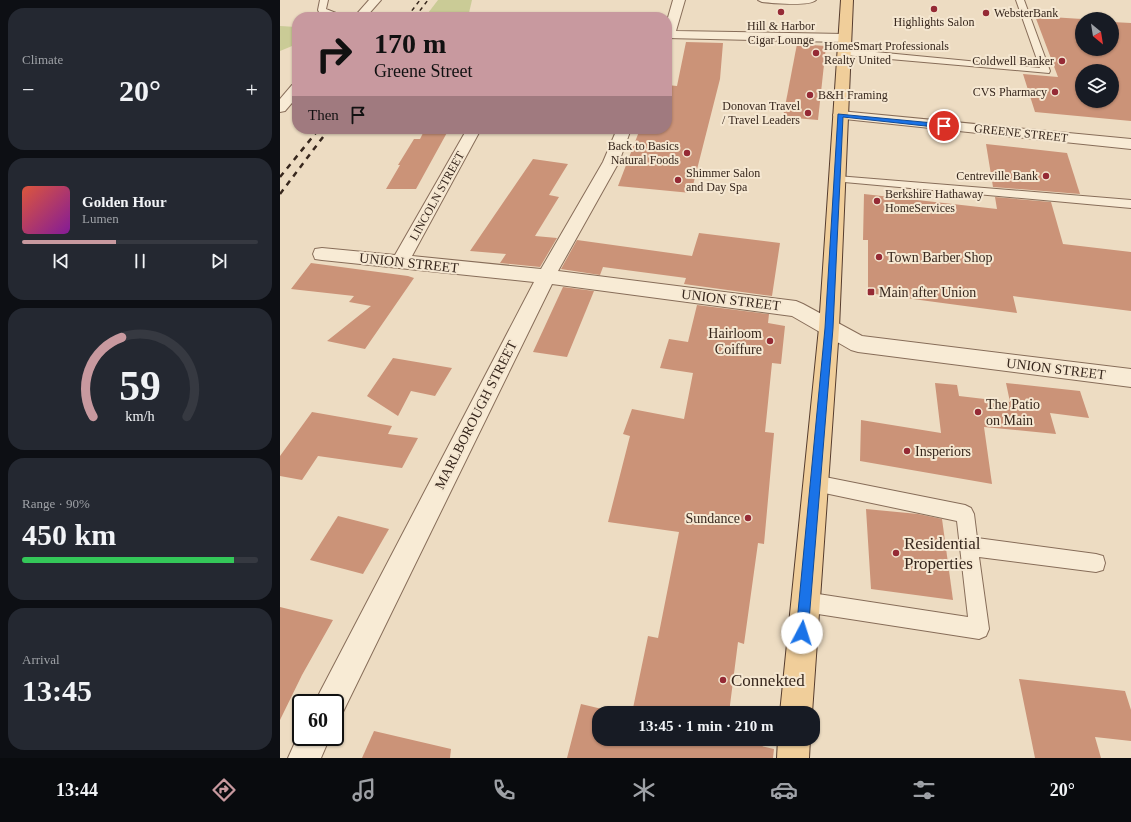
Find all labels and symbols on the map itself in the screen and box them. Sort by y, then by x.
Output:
marker: Highlights Salon [929,4,939,14]
place label: WebsterBank [994,6,1058,20]
marker: Hill & Harbor Cigar Lounge [776,7,786,17]
marker: WebsterBank [981,8,991,18]
north arrow [1075,12,1119,56]
place label: Highlights Salon [893,15,975,29]
place label: Hill & Harbor Cigar Lounge [747,19,815,47]
place label: HomeSmart Professionals Realty United [824,39,949,67]
marker: HomeSmart Professionals Realty United [811,48,821,58]
place label: Coldwell Banker [972,54,1054,68]
marker: Coldwell Banker [1057,56,1067,66]
place label: CVS Pharmacy [973,85,1047,99]
marker: CVS Pharmacy [1050,87,1060,97]
place label: B&H Framing [818,88,888,102]
marker: B&H Framing [805,90,815,100]
place label: Donovan Travel / Travel Leaders [722,99,801,127]
marker: Donovan Travel / Travel Leaders [803,108,813,118]
pin [927,109,961,143]
street label: GREENE STREET [973,121,1069,145]
place label: Back to Basics Natural Foods [608,139,679,167]
street label: LINCOLN STREET [407,148,468,243]
marker: Back to Basics Natural Foods [682,148,692,158]
place label: Shimmer Salon and Day Spa [686,166,760,194]
place label: Centreville Bank [956,169,1038,183]
marker: Centreville Bank [1041,171,1051,181]
marker: Shimmer Salon and Day Spa [673,175,683,185]
place label: Berkshire Hathaway HomeServices [885,187,983,215]
marker: Berkshire Hathaway HomeServices [872,196,882,206]
street label: UNION STREET [359,250,460,276]
place label: Town Barber Shop [887,250,993,265]
marker: Town Barber Shop [874,252,884,262]
place label: Main after Union [879,285,976,300]
street label: UNION STREET [680,286,782,314]
marker: Main after Union [866,287,876,297]
place label: Hairloom Coiffure [708,326,762,357]
marker: Hairloom Coiffure [765,336,775,346]
street label: MARLBOROUGH STREET [432,338,520,492]
street label: UNION STREET [1005,355,1107,383]
place label: The Patio on Main [986,397,1040,428]
marker: The Patio on Main [973,407,983,417]
place label: Insperiors [915,444,971,459]
marker: Insperiors [902,446,912,456]
place label: Sundance [686,511,740,526]
marker: Sundance [743,513,753,523]
place label: Residential Properties [904,534,981,573]
marker: Residential Properties [891,548,901,558]
position arrow [781,612,823,654]
place label: Connekted [731,671,805,690]
marker: Connekted [718,675,728,685]
speed limit sign: 60 [292,694,344,746]

